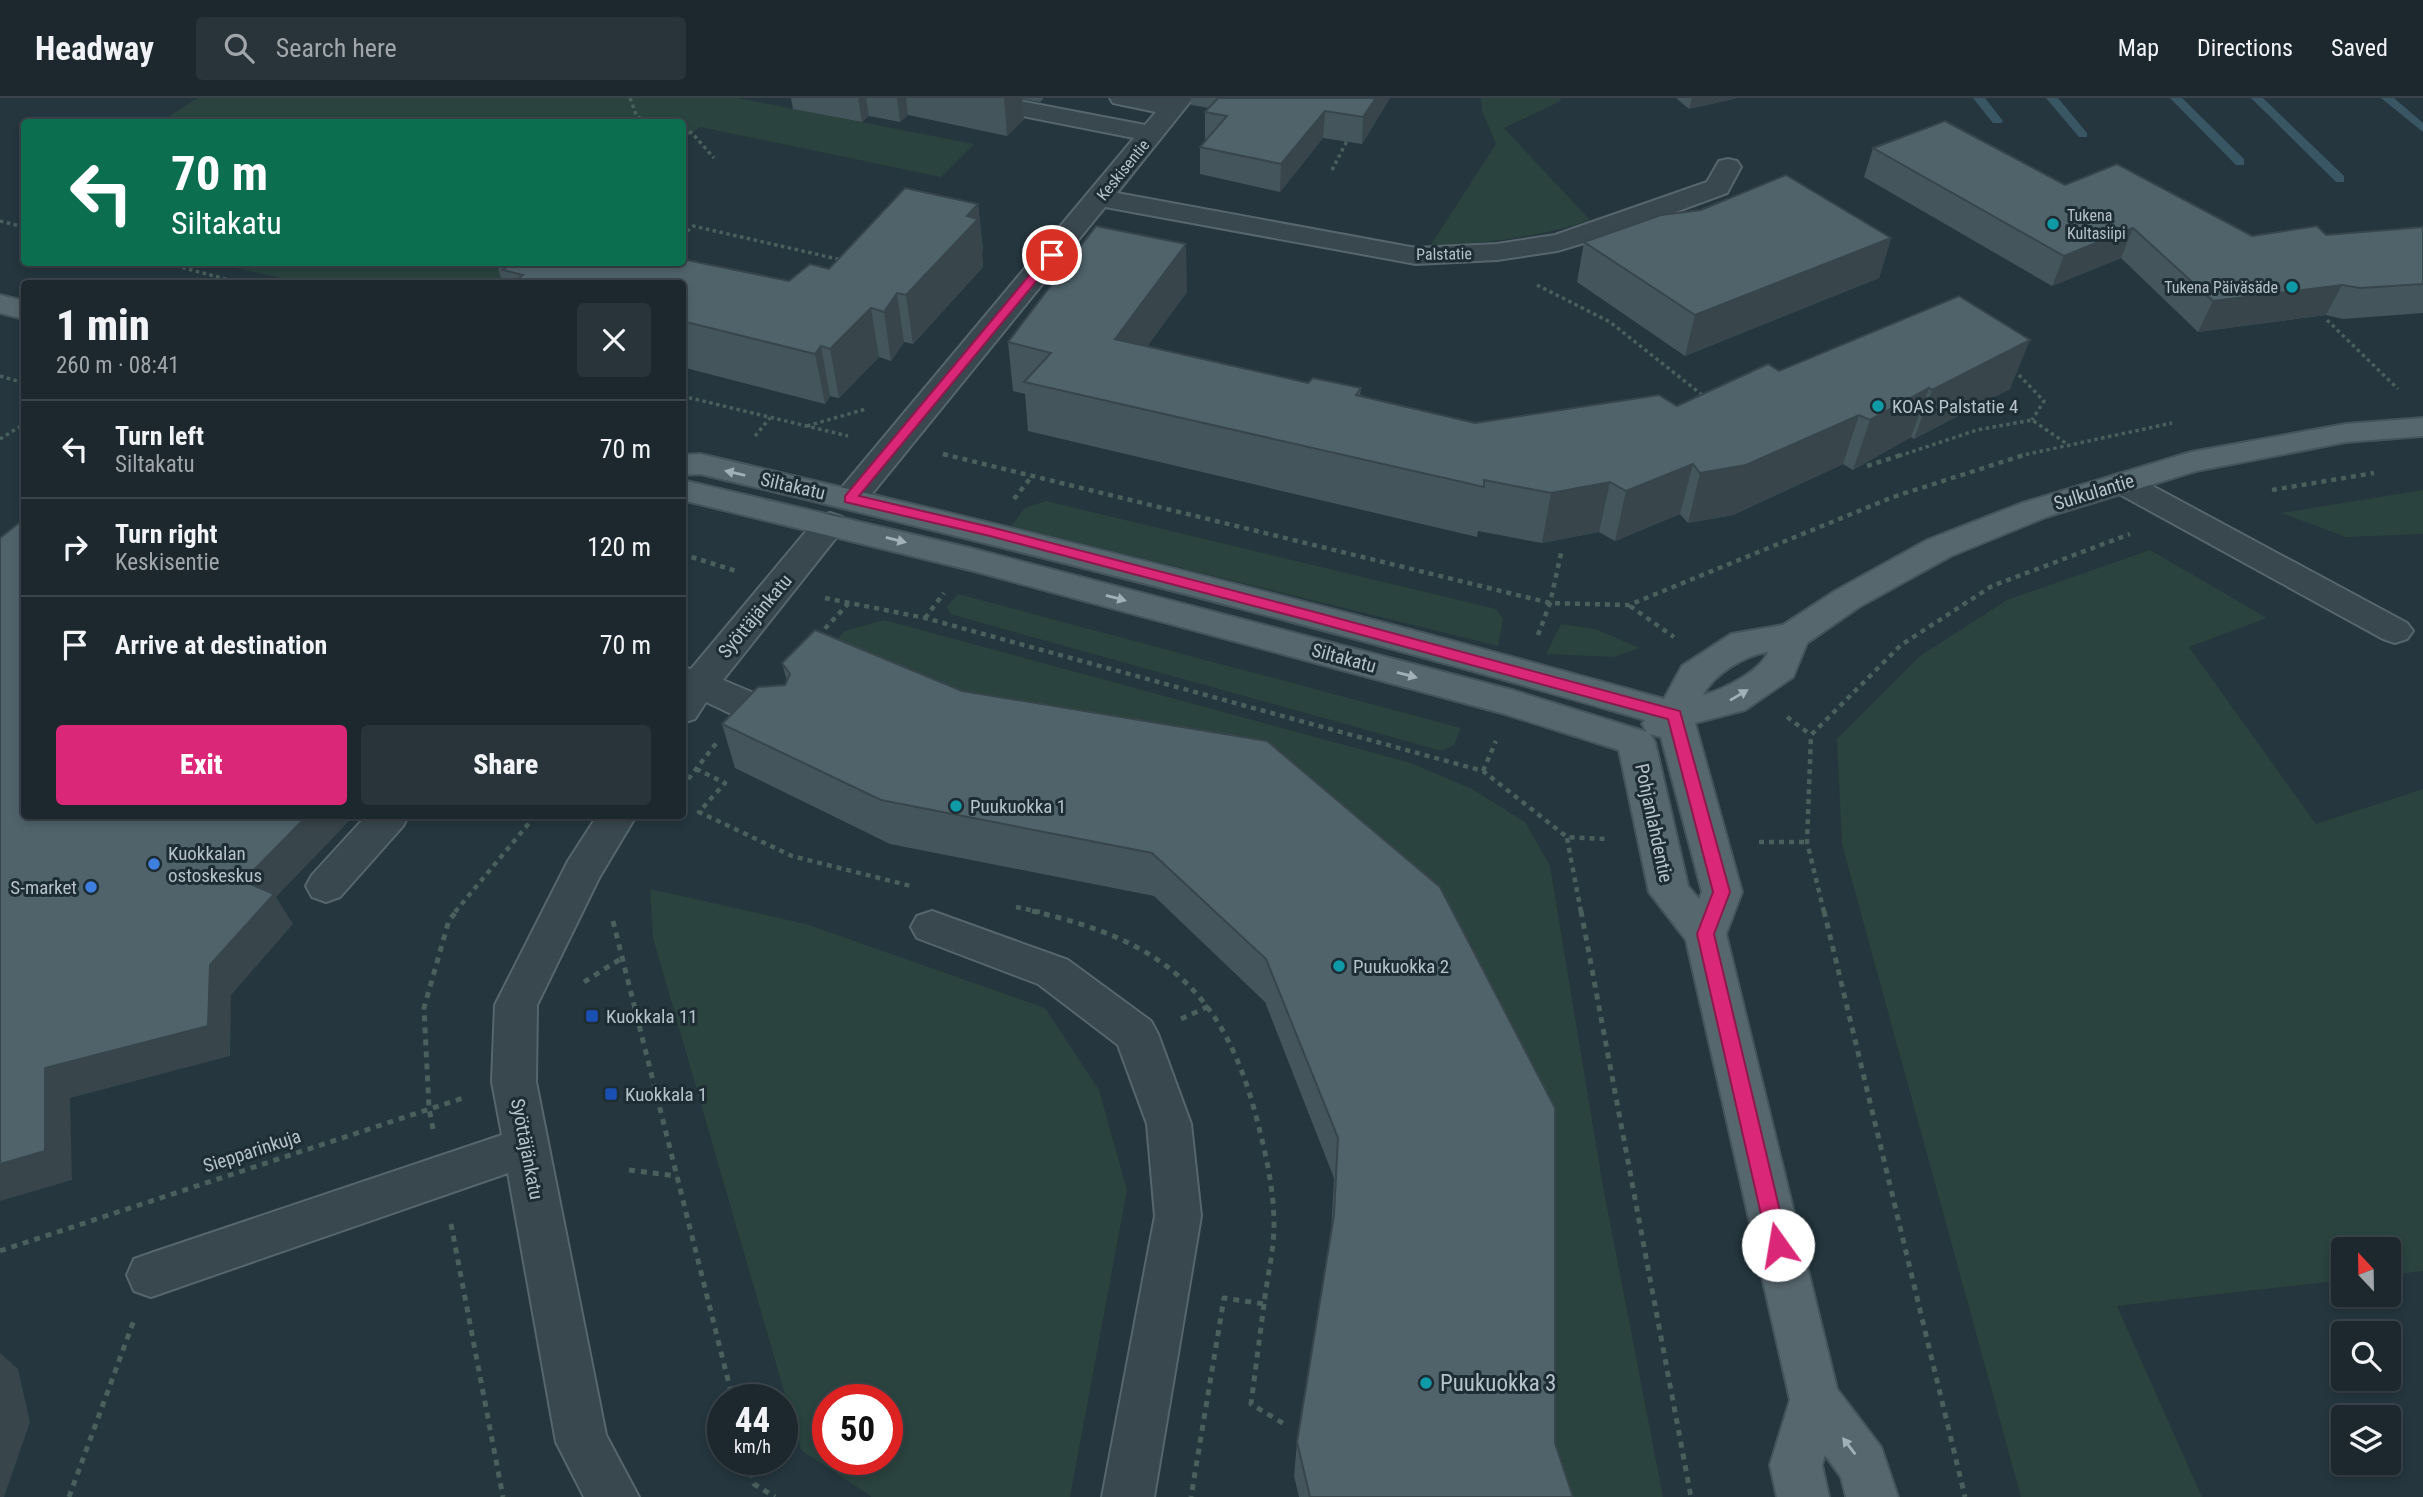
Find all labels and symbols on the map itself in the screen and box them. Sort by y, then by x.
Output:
street label: Keskisentie [1093,136,1153,204]
place label: Tukena Kultasiipi [2067,206,2126,243]
marker: Tukena Kultasiipi [2045,216,2061,232]
pin [1022,225,1082,285]
street label: Palstatie [1416,244,1472,264]
place label: Tukena Päiväsäde [2164,278,2278,297]
marker: Tukena Päiväsäde [2284,279,2300,295]
place label: KOAS Palstatie 4 [1892,395,2018,418]
marker: KOAS Palstatie 4 [1870,398,1886,414]
one-way arrow [724,467,746,478]
street label: Siltakatu [758,467,828,505]
street label: Sulkulantie [2051,469,2137,515]
one-way arrow [885,535,907,546]
street label: Syöttäjänkatu [713,569,797,663]
one-way arrow [1106,593,1127,603]
street label: Siltakatu [1309,638,1379,678]
one-way arrow [1396,670,1418,681]
one-way arrow [1730,689,1749,702]
street label: Pohjanlahdentie [1630,762,1678,885]
place label: Puukuokka 1 [970,795,1066,818]
marker: Puukuokka 1 [948,798,964,814]
place label: Kuokkalan ostoskeskus [168,842,262,887]
marker: Kuokkalan ostoskeskus [146,856,162,872]
place label: S-market [10,876,77,899]
marker: S-market [83,879,99,895]
place label: Puukuokka 2 [1353,955,1449,978]
marker: Puukuokka 2 [1331,958,1347,974]
place label: Kuokkala 11 [606,1005,698,1028]
marker: Kuokkala 11 [584,1008,600,1024]
place label: Kuokkala 1 [625,1083,707,1106]
marker: Kuokkala 1 [603,1086,619,1102]
street label: Syöttäjänkatu [506,1096,548,1202]
street label: Siepparinkuja [200,1124,304,1178]
position arrow [1741,1208,1815,1282]
north arrow [2331,1237,2401,1307]
place label: Puukuokka 3 [1440,1370,1556,1397]
marker: Puukuokka 3 [1418,1375,1434,1391]
speed limit sign: 50 [812,1384,903,1475]
one-way arrow [1842,1437,1856,1455]

